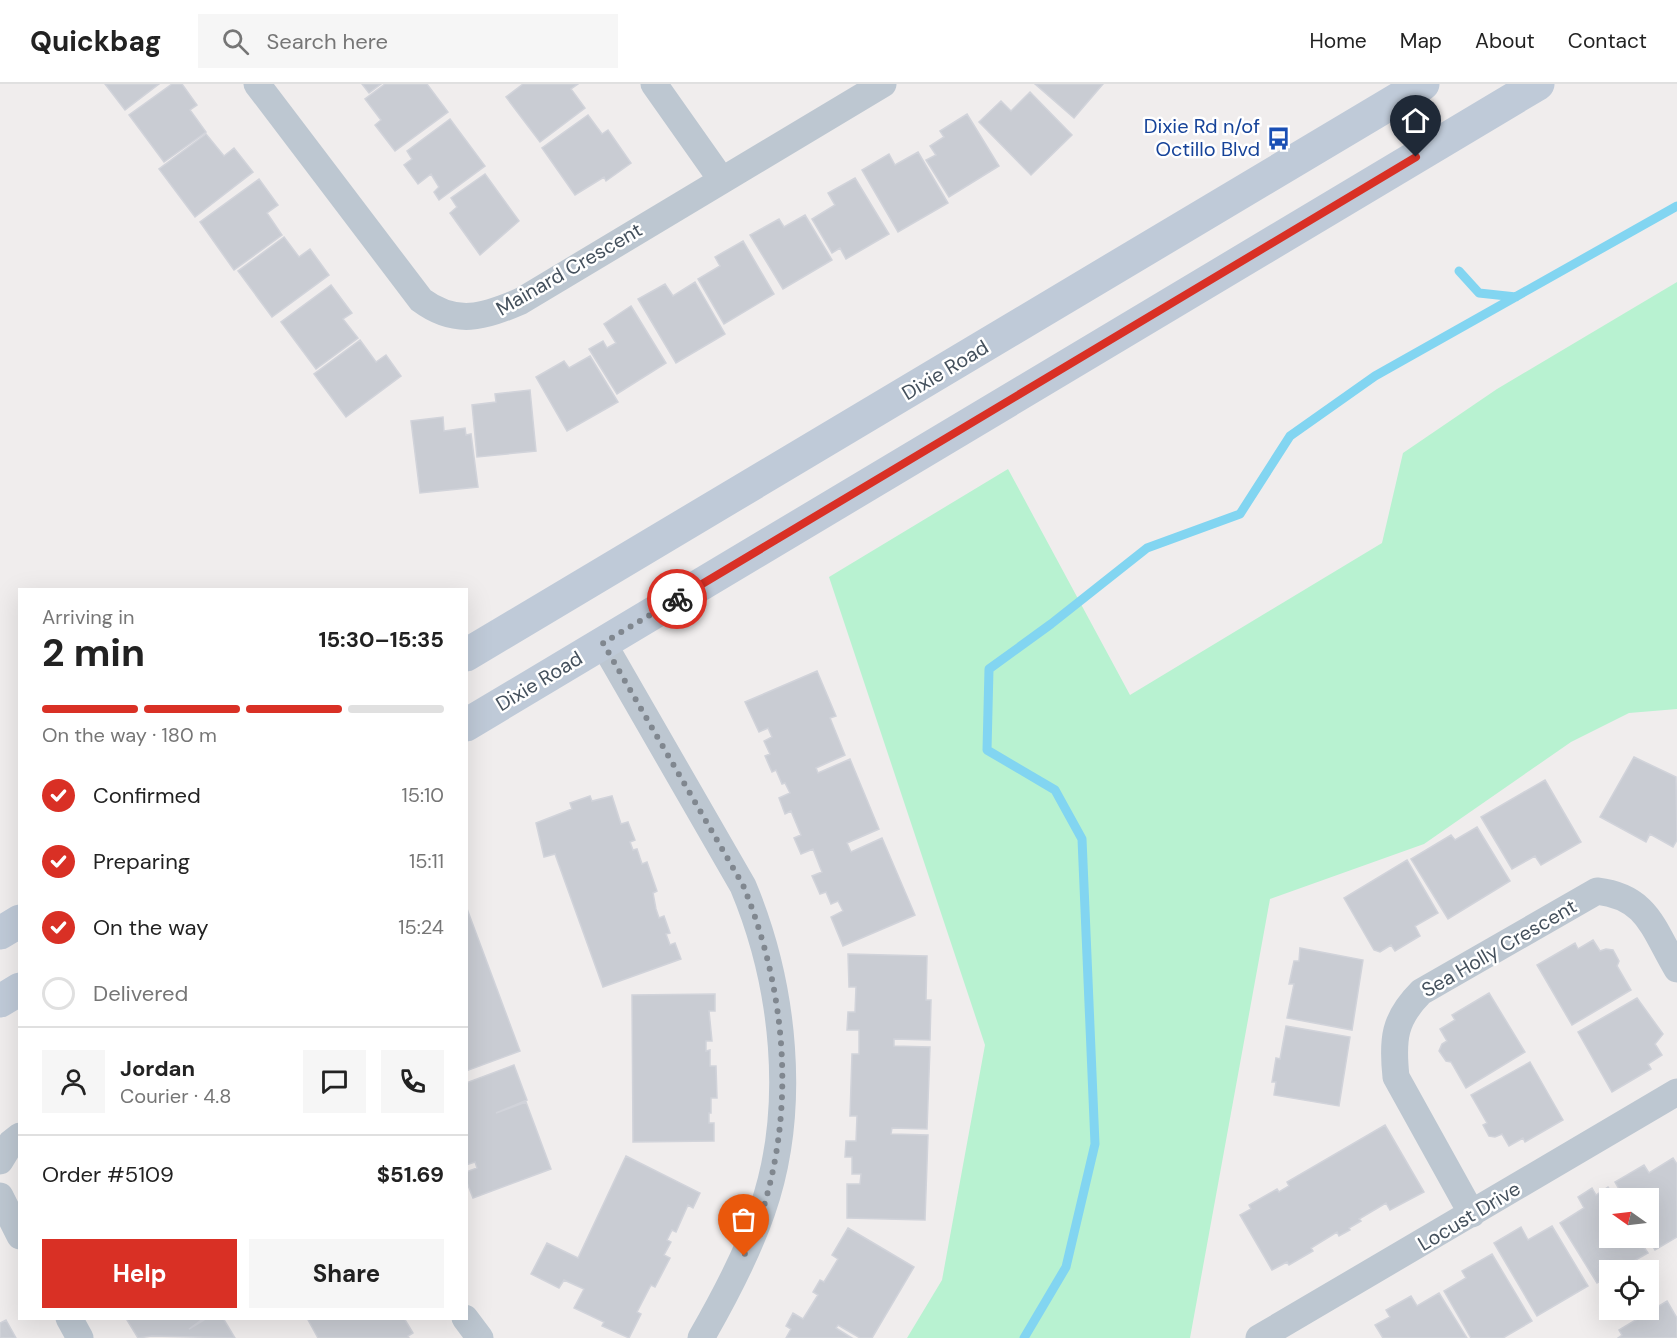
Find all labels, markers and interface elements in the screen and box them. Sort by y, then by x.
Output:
search box [198,14,618,68]
text: Quickbag [30,23,162,60]
icon: search [219,25,252,58]
text: Search here [267,27,388,56]
text: Home [1309,27,1367,55]
text: Map [1400,27,1442,55]
text: About [1475,27,1535,55]
text: Contact [1568,27,1647,55]
pin [1390,95,1441,157]
icon: home [1399,104,1432,137]
place label: Dixie Rd n/of Octillo Blvd [1144,113,1260,162]
bus stop icon: Dixie Rd n/of Octillo Blvd [1265,125,1291,151]
street label: Mainard Crescent [491,217,647,321]
street label: Dixie Road [897,334,993,406]
courier [647,569,707,629]
icon: bike [661,583,694,616]
text: Arriving in [42,604,134,630]
text: 15:30–15:35 [318,625,444,654]
text: 2 min [42,627,145,678]
street label: Dixie Road [491,645,587,717]
text: On the way · 180 m [42,722,217,748]
icon: check [42,779,75,812]
text: Confirmed [93,781,201,810]
text: 15:10 [402,782,444,808]
icon: check [42,845,75,878]
text: Preparing [93,847,190,876]
text: 15:11 [409,848,444,874]
street label: Sea Holly Crescent [1417,893,1581,1003]
icon: check [42,911,75,944]
text: On the way [93,913,208,942]
text: 15:24 [398,914,444,940]
text: Delivered [93,979,188,1008]
button: person [42,1050,105,1113]
button: chat [303,1050,366,1113]
button: phone [381,1050,444,1113]
text: Jordan [120,1054,195,1083]
text: Courier · 4.8 [120,1083,231,1109]
text: Order #5109 [42,1160,174,1189]
text: $51.69 [377,1160,444,1189]
street label: Locust Drive [1413,1175,1525,1257]
north arrow [1599,1188,1659,1248]
map controls [1599,1188,1659,1320]
pin [718,1194,769,1256]
icon: bag [727,1203,760,1236]
button: Help [42,1239,237,1308]
button: Share [249,1239,444,1308]
button: locate [1599,1260,1659,1320]

